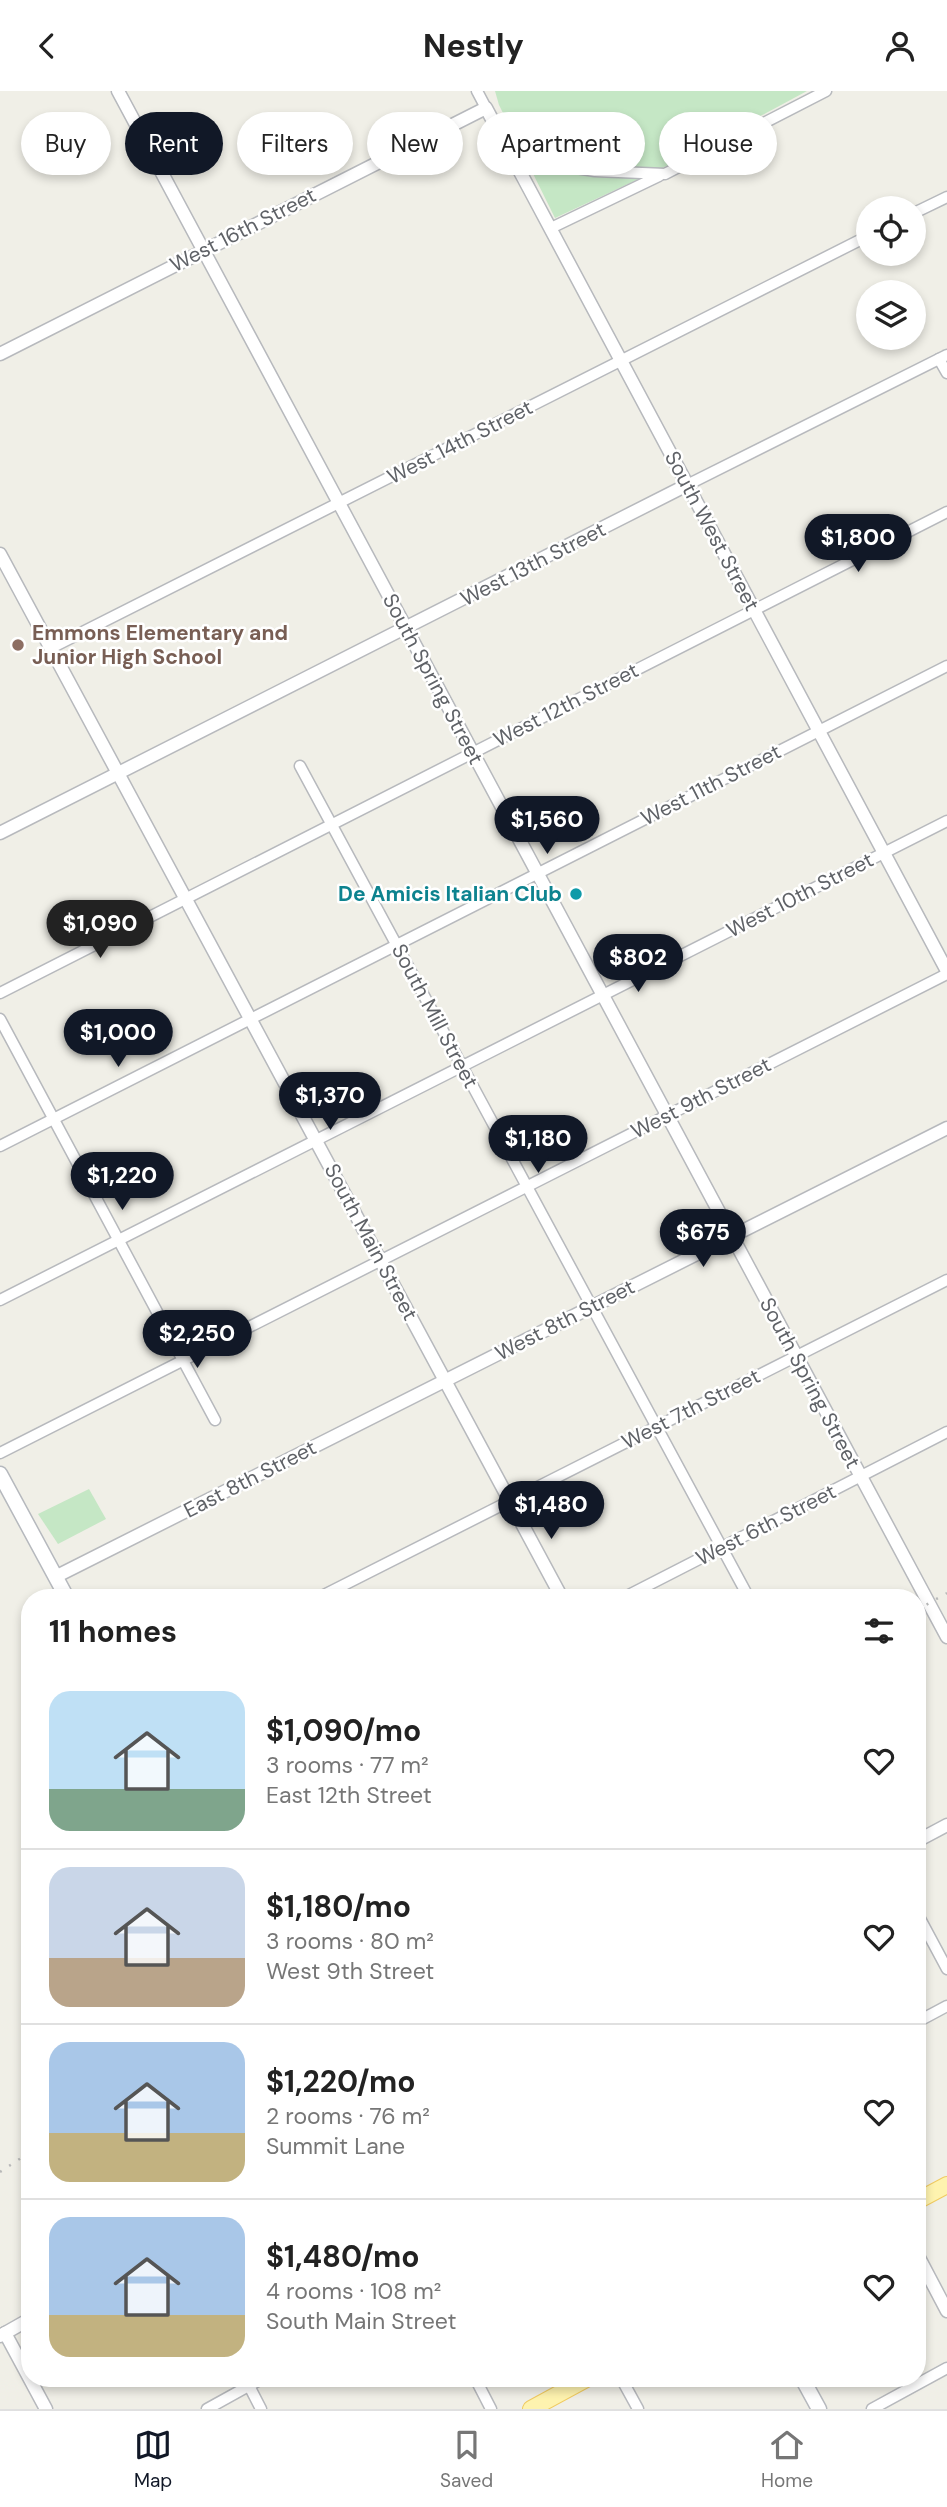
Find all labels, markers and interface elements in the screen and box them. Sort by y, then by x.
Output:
text: Nestly [423,25,524,67]
icon: back [28,27,66,65]
icon: person [881,27,919,65]
chip: Buy [21,112,111,175]
chip: Rent [125,112,223,175]
chip: Filters [237,112,353,175]
chip: New [367,112,463,175]
chip: Apartment [477,112,645,175]
chip: House [659,112,777,175]
street label: West 16th Street [165,181,321,279]
map controls [856,196,926,350]
button: locate [856,196,926,266]
button: layers [856,280,926,350]
street label: West 14th Street [382,393,538,491]
street label: South West Street [658,446,766,616]
street label: West 13th Street [456,515,610,613]
pin: $1,800 [801,515,915,574]
text: $1,800 [821,522,895,552]
street label: South Spring Street [376,589,490,769]
place label: Emmons Elementary and Junior High School [32,619,288,671]
marker: Emmons Elementary and Junior High School [10,637,26,653]
street label: West 12th Street [489,656,643,754]
street label: West 11th Street [636,738,786,832]
pin: $1,560 [490,797,604,856]
text: $1,560 [510,804,584,834]
street label: West 10th Street [722,846,878,944]
place label: De Amicis Italian Club [338,880,562,908]
marker: De Amicis Italian Club [568,886,584,902]
pin: $1,090 [43,901,157,960]
text: $1,090 [63,908,137,938]
pin: $802 [597,935,679,994]
street label: South Mill Street [385,939,485,1093]
text: $802 [609,942,667,972]
pin: $1,000 [61,1009,175,1069]
text: $1,000 [80,1017,156,1047]
street label: West 9th Street [626,1051,776,1145]
pin: $1,370 [273,1073,387,1132]
text: $1,370 [295,1080,365,1110]
pin: $1,180 [481,1115,595,1175]
text: $1,180 [504,1123,572,1153]
pin: $1,220 [65,1153,179,1212]
street label: South Main Street [318,1159,424,1325]
text: $1,220 [87,1160,157,1190]
pin: $675 [662,1209,744,1269]
text: $675 [676,1217,730,1247]
street label: West 8th Street [490,1273,640,1367]
street label: South Spring Street [753,1293,867,1473]
pin: $2,250 [140,1311,254,1370]
text: $2,250 [159,1318,235,1348]
street label: West 7th Street [617,1362,765,1456]
street label: East 8th Street [179,1434,321,1524]
street label: West 6th Street [691,1478,841,1572]
pin: $1,480 [494,1481,608,1541]
text: $1,480 [514,1489,588,1519]
text: 11 homes [49,1612,177,1651]
icon: filters [860,1612,898,1650]
text: $1,090/mo [266,1711,421,1750]
icon: home [105,1719,189,1803]
icon: heart [860,1742,898,1780]
text: 3 rooms · 77 m² [266,1750,429,1780]
text: East 12th Street [266,1780,432,1810]
text: $1,180/mo [266,1887,411,1926]
icon: home [105,1895,189,1979]
icon: heart [860,1918,898,1956]
text: 3 rooms · 80 m² [266,1926,434,1956]
text: West 9th Street [266,1956,434,1986]
text: $1,220/mo [266,2062,416,2101]
icon: home [105,2070,189,2154]
icon: heart [860,2093,898,2131]
text: 2 rooms · 76 m² [266,2101,430,2131]
text: Summit Lane [266,2131,405,2161]
text: $1,480/mo [266,2237,420,2276]
icon: home [105,2245,189,2329]
icon: heart [860,2268,898,2306]
text: 4 rooms · 108 m² [266,2276,441,2306]
text: South Main Street [266,2306,456,2336]
tab: Map [134,2426,172,2493]
tab: Saved [440,2426,493,2493]
tab: Home [761,2426,813,2493]

